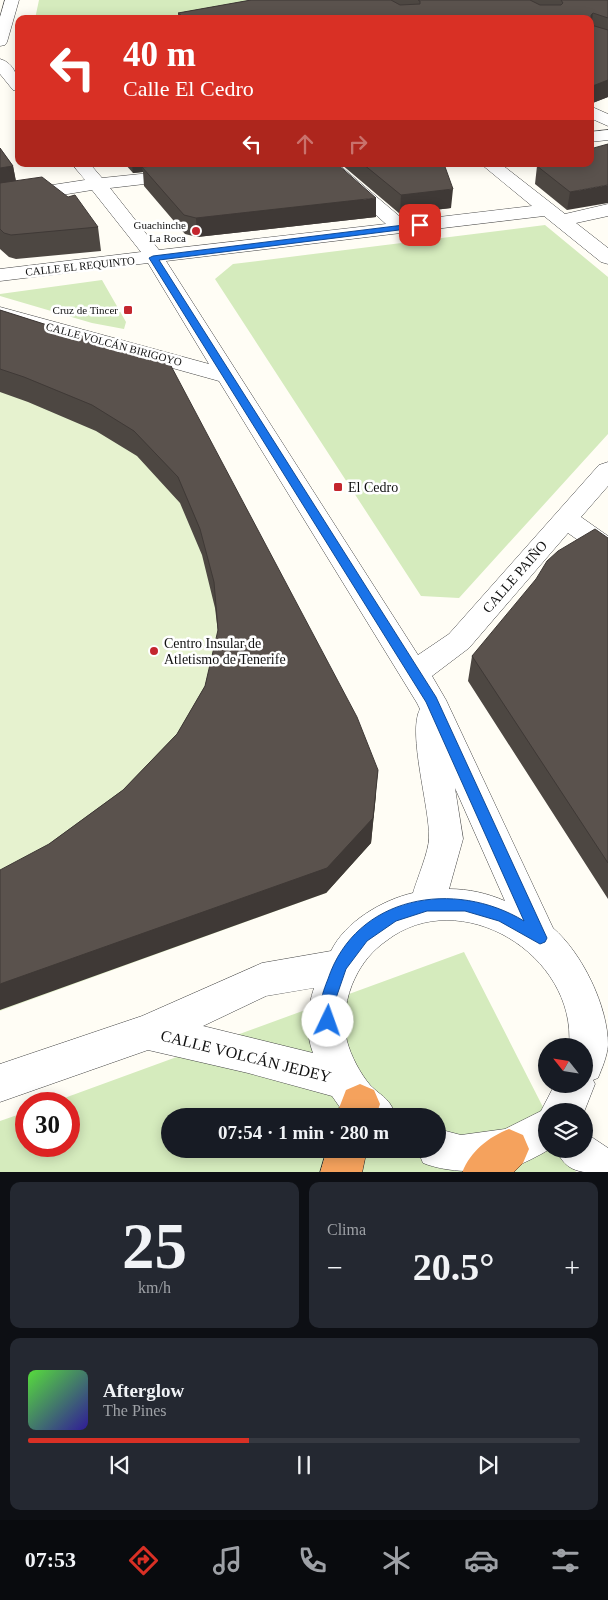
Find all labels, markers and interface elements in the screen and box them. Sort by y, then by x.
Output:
icon: left [40,35,105,100]
text: 40 m [123,35,196,74]
text: Calle El Cedro [123,76,254,101]
icon: left [238,130,266,158]
icon: ahead [291,130,319,158]
icon: right [344,130,372,158]
pin [399,204,441,246]
icon: arrive [406,211,434,239]
place label: Guachinche La Roca [133,219,186,244]
marker: Guachinche La Roca [190,225,202,237]
street label: CALLE EL REQUINTO [25,254,135,278]
place label: Cruz de Tincer [53,304,118,316]
marker: Cruz de Tincer [122,304,134,316]
street label: CALLE VOLCÁN BIRIGOYO [45,320,183,368]
place label: El Cedro [348,480,398,495]
marker: El Cedro [332,481,344,493]
street label: CALLE PAIÑO [480,538,550,616]
place label: Centro Insular de Atletismo de Tenerife [164,636,286,667]
marker: Centro Insular de Atletismo de Tenerife [148,645,160,657]
position arrow [301,994,353,1046]
street label: CALLE VOLCÁN JEDEY [159,1026,334,1085]
north arrow [538,1038,592,1092]
map controls [538,1038,593,1158]
speed limit sign: 30 [15,1092,80,1157]
button: layers [538,1103,593,1158]
text: 07:54 · 1 min · 280 m [218,1122,389,1143]
text: 25 [122,1210,187,1282]
text: Clima [327,1221,366,1238]
text: 20.5° [413,1246,494,1288]
text: − [327,1252,343,1283]
text: + [564,1252,580,1283]
text: km/h [138,1279,171,1296]
text: Afterglow [103,1380,184,1401]
text: The Pines [103,1402,167,1419]
icon: previous [106,1451,134,1479]
icon: pause [290,1451,318,1479]
icon: next [474,1451,502,1479]
icon: directions [126,1543,161,1578]
icon: music [210,1543,245,1578]
icon: phone [295,1543,330,1578]
icon: climate [379,1543,414,1578]
icon: car [464,1543,499,1578]
icon: filters [548,1543,583,1578]
text: 07:53 [25,1547,76,1572]

